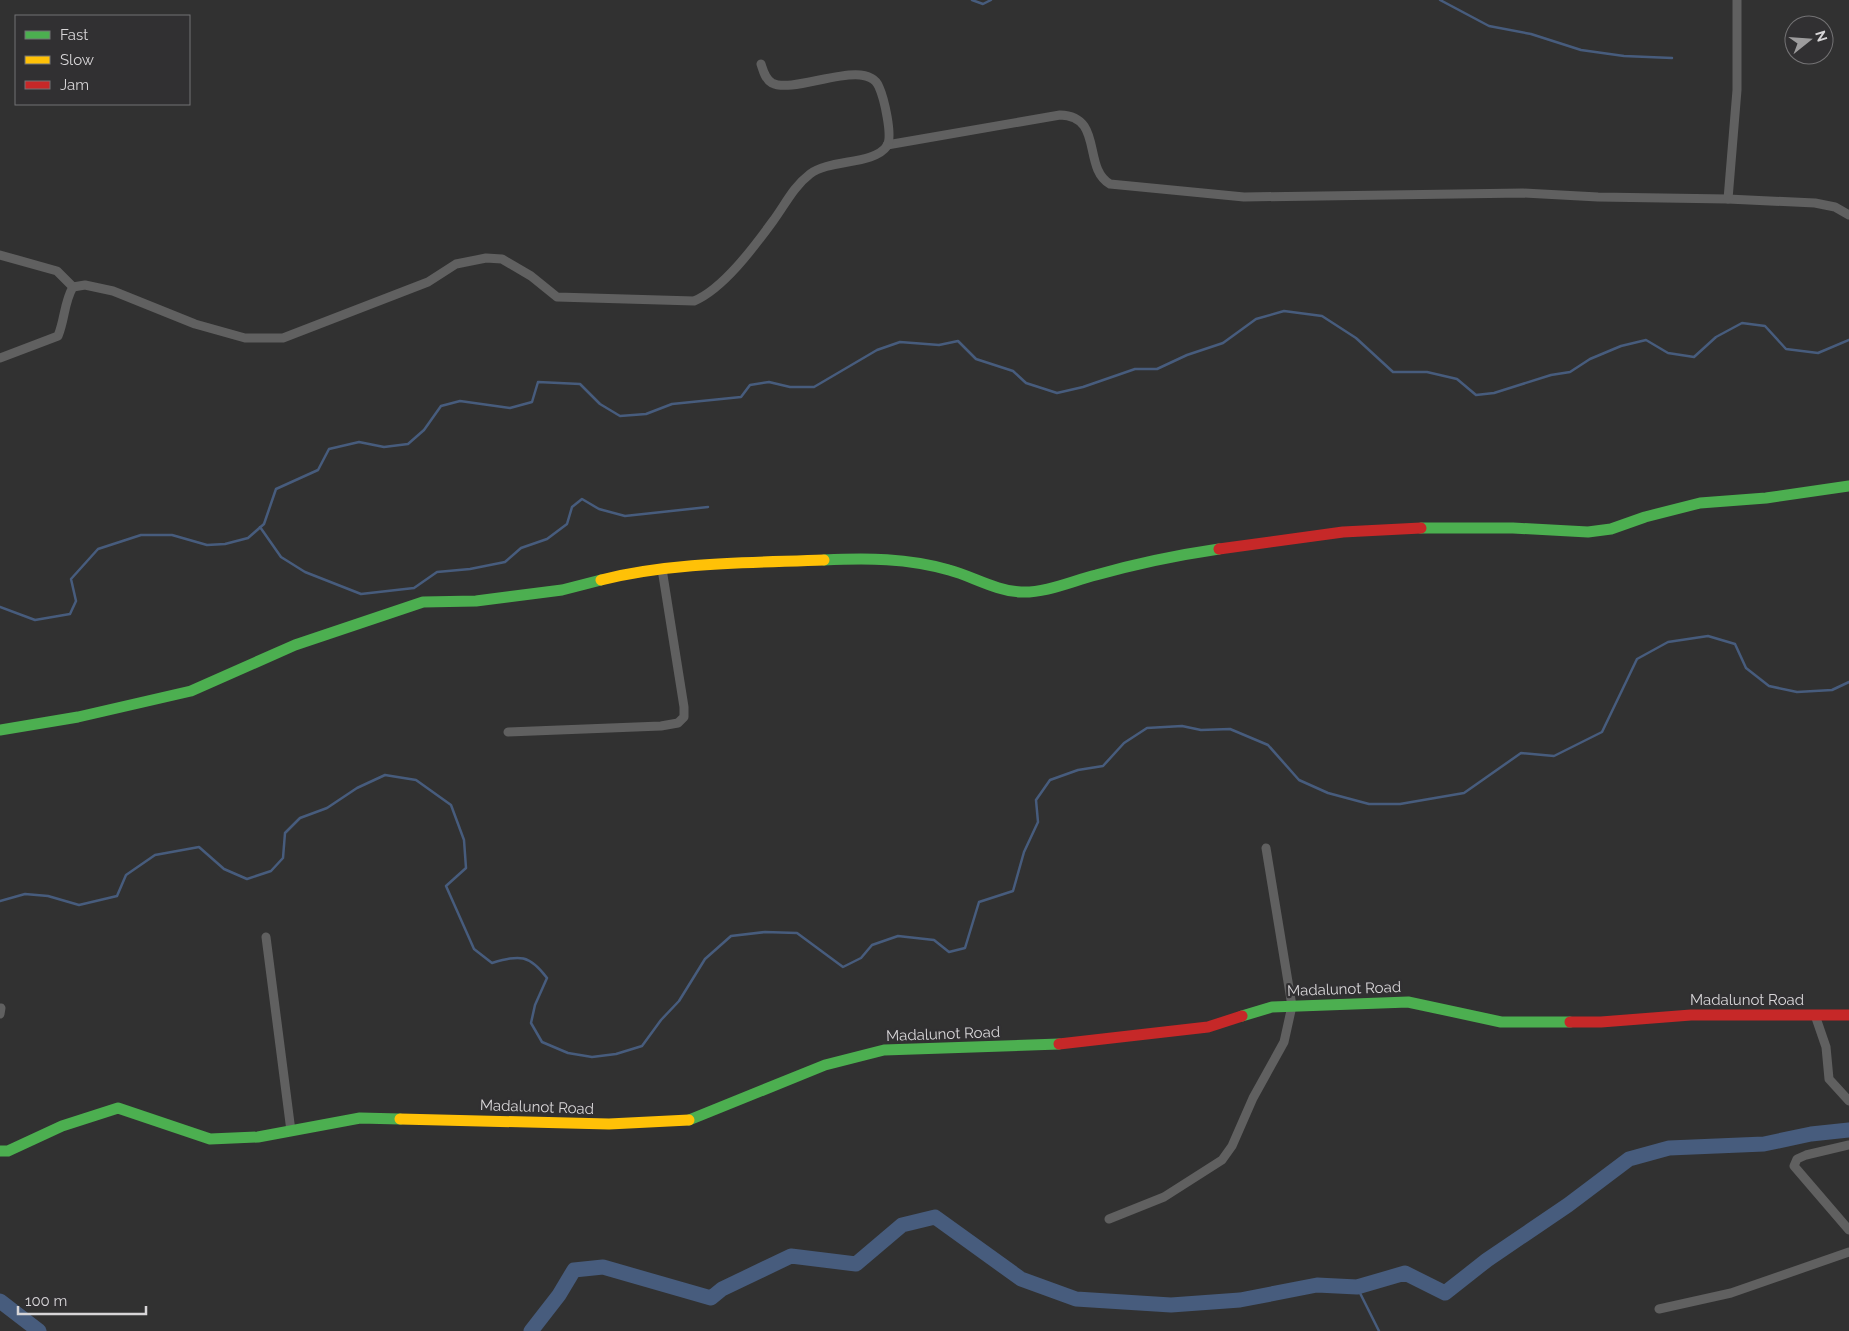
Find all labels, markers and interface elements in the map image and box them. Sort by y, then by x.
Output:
legend [15,15,190,105]
north arrow [1784,15,1834,65]
text: Fast [60,26,88,44]
text: N [1812,29,1831,44]
text: Slow [60,51,94,69]
text: Jam [60,76,89,94]
street label: Madalunot Road [1287,978,1401,1000]
street label: Madalunot Road [1690,991,1804,1009]
street label: Madalunot Road [886,1023,1000,1045]
street label: Madalunot Road [480,1096,594,1118]
scale bar [18,1284,145,1316]
text: 100 m [25,1292,67,1310]

